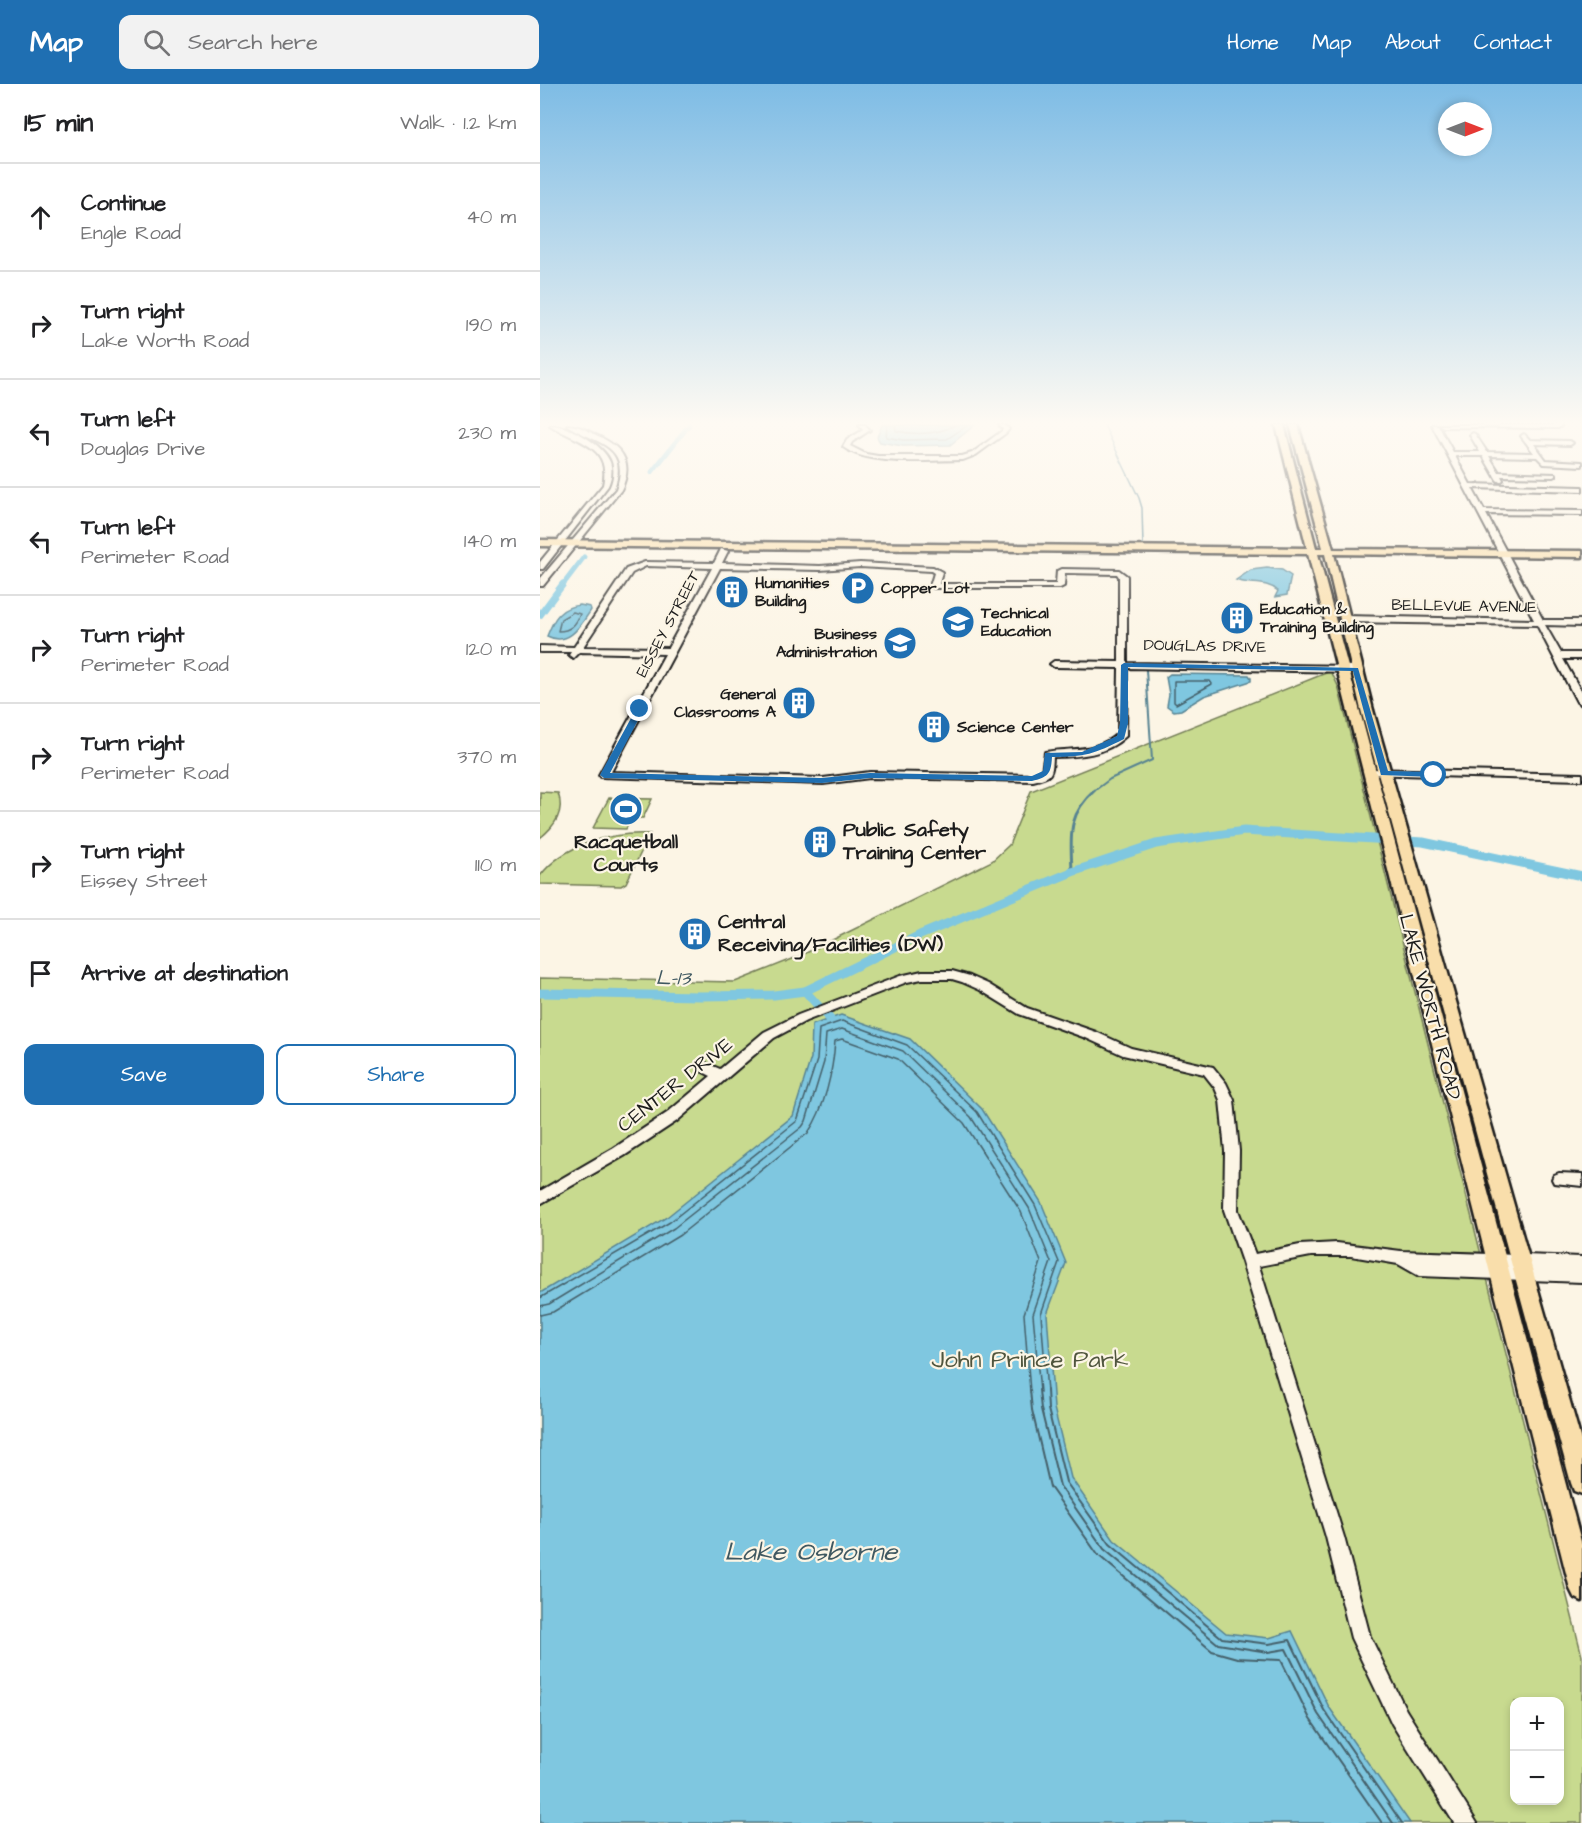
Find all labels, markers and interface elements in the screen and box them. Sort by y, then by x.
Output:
search box [119,15,539,69]
text: Map [30,23,83,62]
icon: search [140,26,173,59]
text: Search here [188,27,318,58]
text: Home [1227,28,1279,57]
text: Map [1312,28,1352,57]
text: About [1385,28,1441,57]
text: Contact [1474,28,1552,57]
north arrow [1438,102,1492,156]
text: 15 min [24,105,93,141]
text: Walk · 1.2 km [400,109,516,137]
text: Continue [81,188,166,219]
icon: ahead [24,201,57,234]
text: 40 m [466,203,516,231]
text: Engle Road [81,219,181,247]
text: Turn right [81,296,184,327]
icon: right [24,309,57,342]
text: 190 m [466,311,516,339]
text: Lake Worth Road [81,327,249,355]
text: Turn left [81,404,175,435]
icon: left [24,417,57,450]
text: 230 m [458,419,516,447]
text: Douglas Drive [81,435,205,463]
text: Turn left [81,512,175,543]
icon: left [24,525,57,558]
text: 140 m [464,527,516,555]
text: Perimeter Road [81,543,229,571]
street label: EISSEY STREET [631,567,705,681]
parking icon: Copper Lot [840,570,876,606]
place label: Humanities Building [755,572,829,614]
building icon: Humanities Building [714,574,750,610]
place label: Copper Lot [881,577,970,599]
street label: BELLEVUE AVENUE [1391,594,1538,618]
place label: Education & Training Building [1259,598,1375,640]
building icon: Education & Training Building [1219,600,1255,636]
place label: Technical Education [980,602,1051,642]
school or university icon: Technical Education [940,604,976,640]
text: Turn right [81,620,184,651]
place label: Business Administration [776,623,877,663]
school or university icon: Business Administration [882,625,918,661]
icon: right [24,633,57,666]
street label: DOUGLAS DRIVE [1143,634,1267,658]
text: 120 m [466,635,516,663]
text: Perimeter Road [81,651,229,679]
place label: General Classrooms A [674,683,777,723]
building icon: General Classrooms A [781,685,817,721]
route end [626,695,652,721]
building icon: Science Center [916,709,952,745]
place label: Science Center [956,716,1074,738]
text: Turn right [81,728,184,759]
icon: right [24,741,57,774]
text: 370 m [457,743,516,771]
text: Perimeter Road [81,759,229,787]
route start [1420,761,1446,787]
sports icon: Racquetball Courts [608,791,644,827]
place label: Public Safety Training Center [842,816,987,868]
building icon: Public Safety Training Center [802,824,838,860]
place label: Racquetball Courts [574,828,678,879]
text: Turn right [81,836,184,867]
icon: right [24,849,57,882]
text: 110 m [475,851,516,879]
text: Eissey Street [81,867,207,895]
place label: Central Receiving/Facilities (DW) [718,908,943,960]
street label: LAKE WORTH ROAD [1392,911,1468,1103]
building icon: Central Receiving/Facilities (DW) [677,916,713,952]
icon: arrive [24,957,57,990]
text: Arrive at destination [81,958,288,989]
water label: L-13 [656,963,693,993]
street label: CENTER DRIVE [611,1031,739,1139]
button: Save [24,1044,264,1105]
button: Share [276,1044,516,1105]
park label: John Prince Park [931,1343,1129,1377]
water label: Lake Osborne [725,1534,899,1570]
map controls [1510,1697,1564,1805]
button: + [1510,1697,1564,1751]
button: − [1510,1751,1564,1805]

